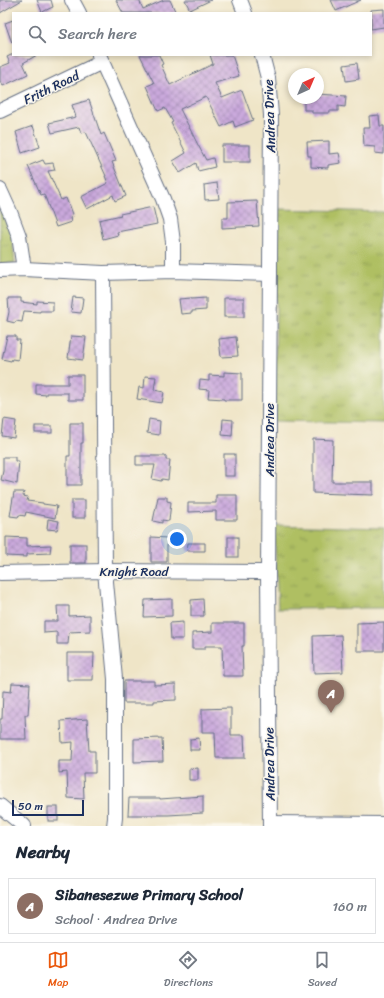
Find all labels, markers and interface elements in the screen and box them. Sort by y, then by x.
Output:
search box [12,12,372,56]
text: Search here [58,21,137,47]
icon: search [26,23,48,45]
street label: Frith Road [19,64,84,111]
north arrow [288,68,324,104]
street label: Andrea Drive [257,78,282,154]
street label: Andrea Drive [258,403,281,478]
your location [167,529,187,549]
street label: Knight Road [100,560,170,583]
pin: A [318,680,344,713]
street label: Andrea Drive [257,727,282,802]
text: 50 m [18,797,43,816]
scale bar [12,798,84,817]
text: Nearby [16,837,70,867]
text: Sibanesezwe Primary School [55,882,243,908]
text: A [26,895,34,918]
text: 160 m [332,895,367,918]
text: School · Andrea Drive [55,908,177,931]
tab: Map [47,949,69,992]
tab: Directions [164,949,213,992]
tab: Saved [308,949,337,992]

